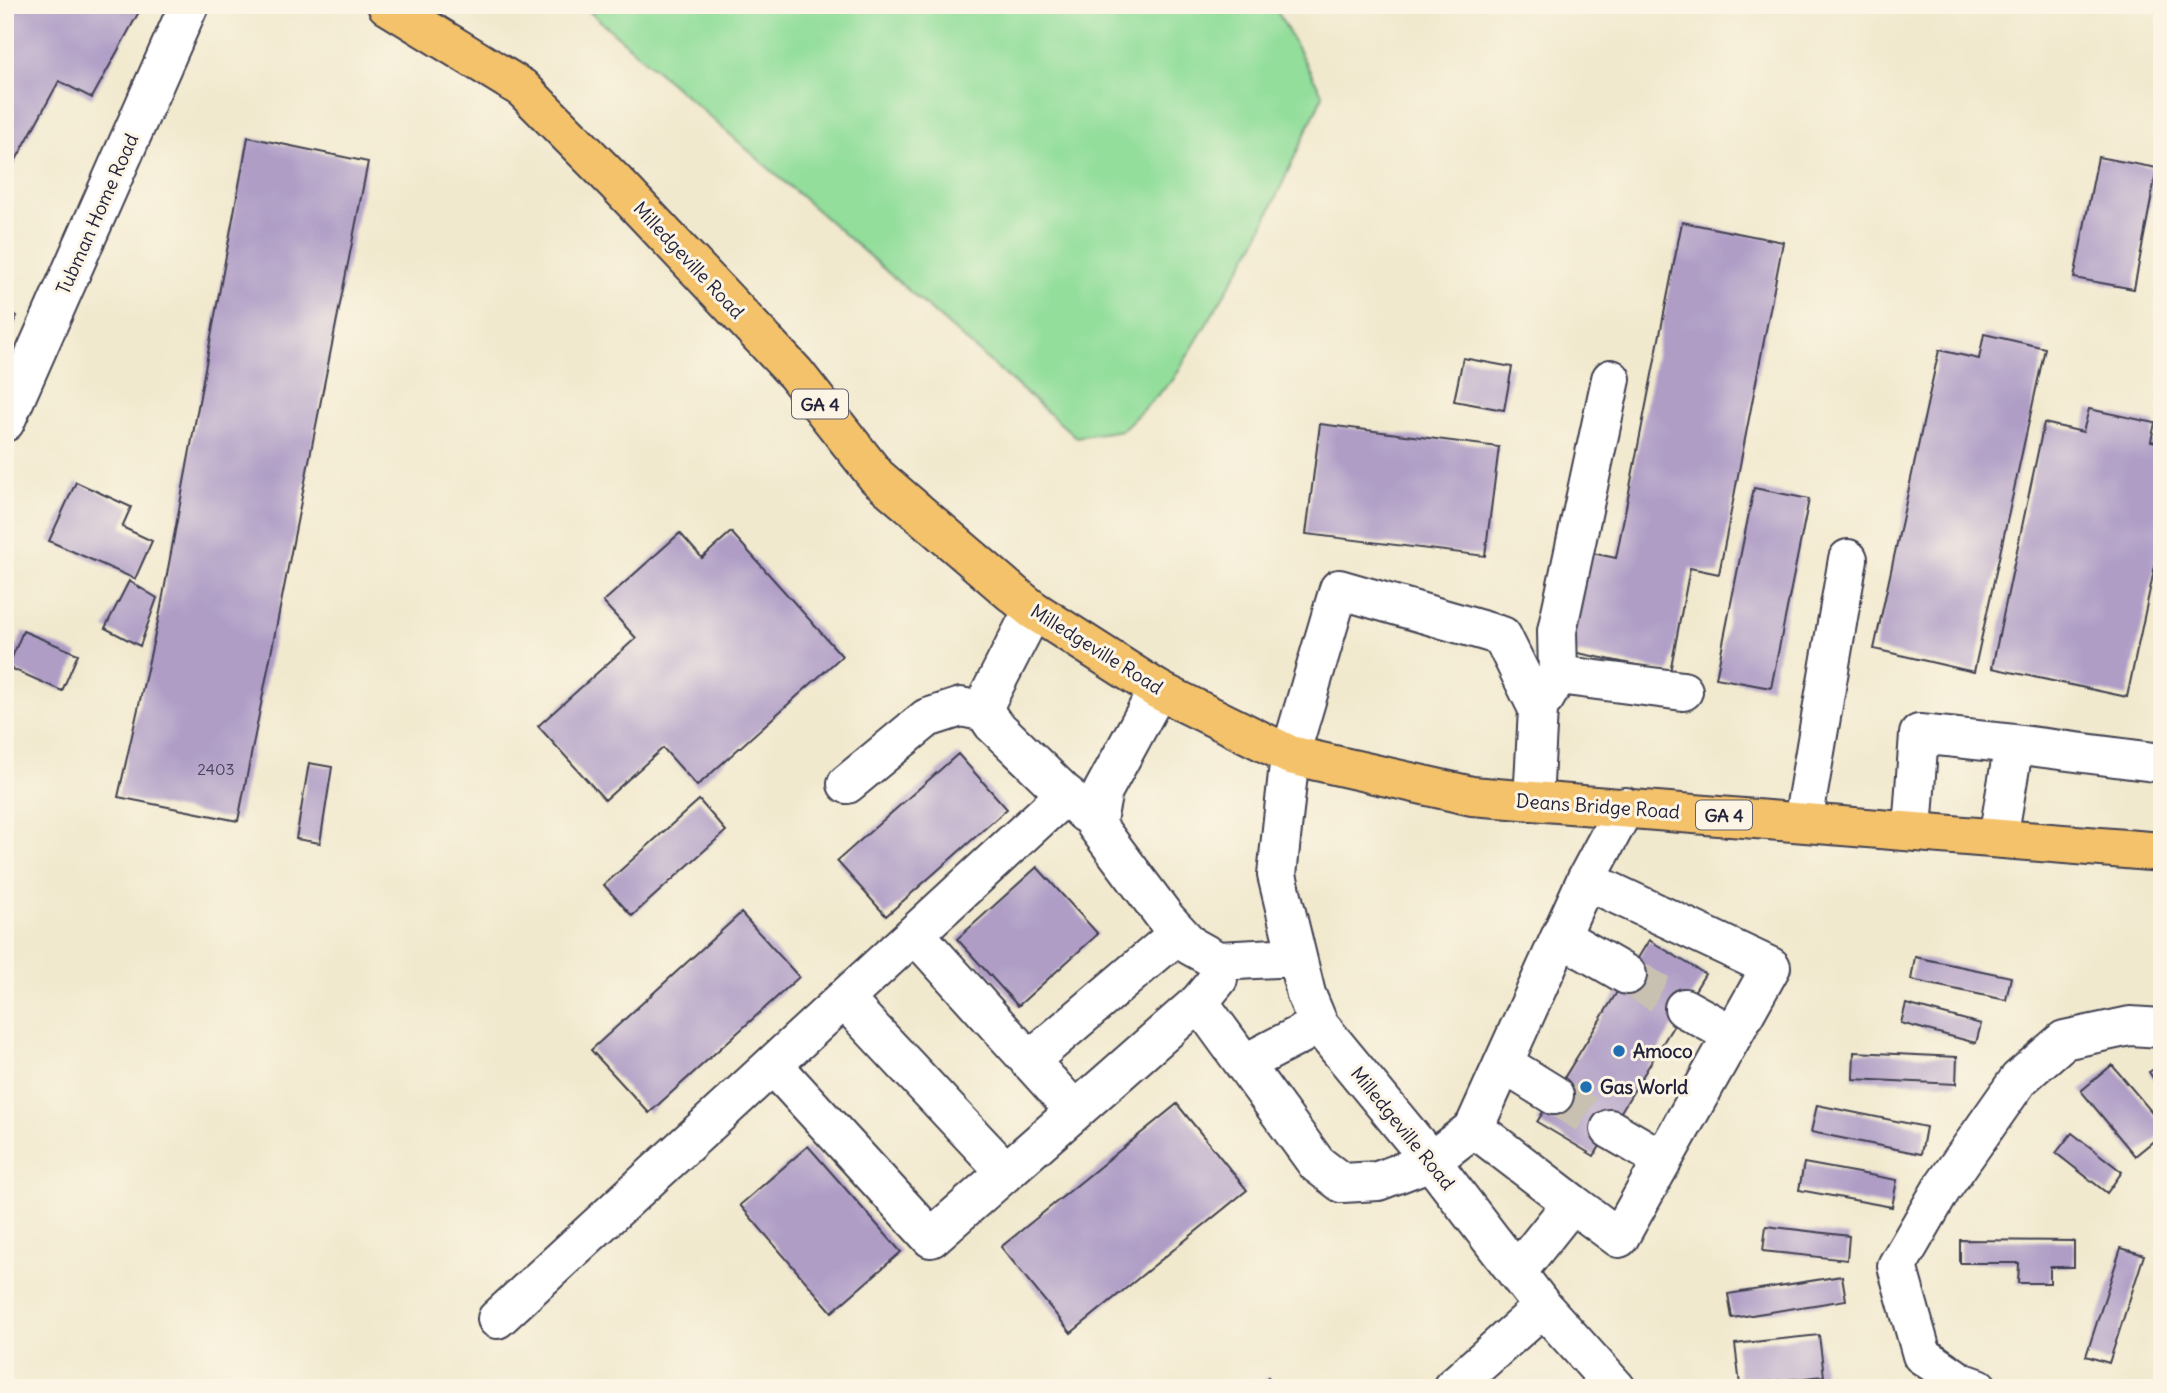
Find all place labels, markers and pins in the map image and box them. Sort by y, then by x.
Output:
place label: Amoco [1633,1039,1693,1063]
marker: Amoco [1611,1043,1627,1059]
place label: Gas World [1600,1075,1688,1099]
marker: Gas World [1578,1079,1594,1095]

